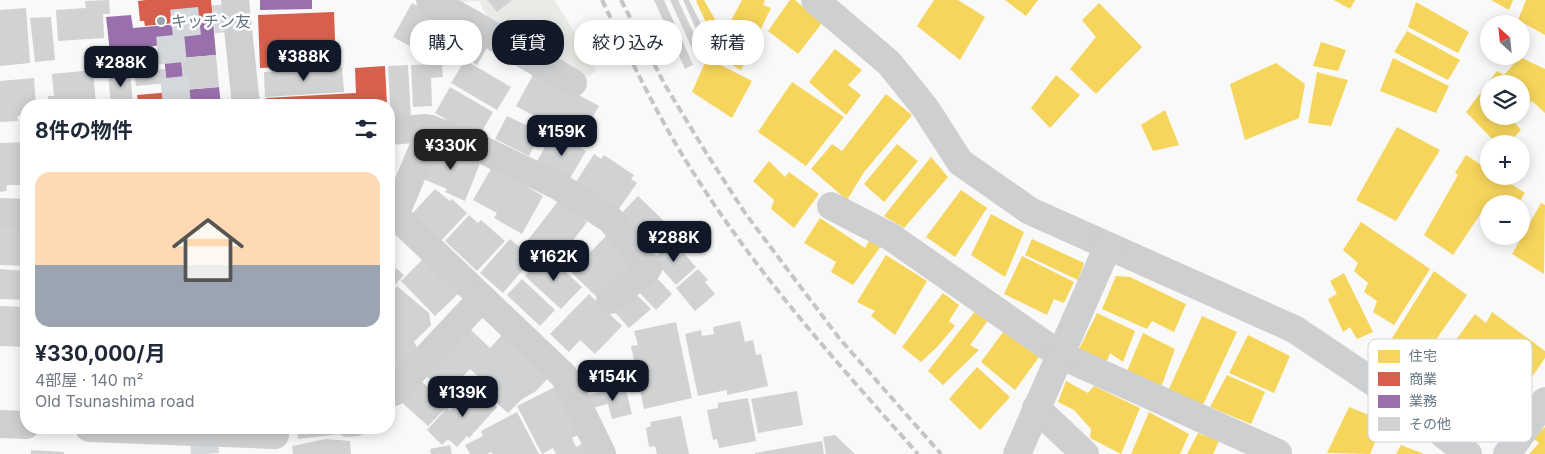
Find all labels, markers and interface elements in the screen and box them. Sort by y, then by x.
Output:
place label: キッチン友 [171,11,251,31]
marker: キッチン友 [155,15,167,27]
north arrow [1480,15,1530,65]
map controls [1480,15,1530,245]
chip: 購入 [410,20,482,65]
chip: 賃貸 [492,20,564,65]
chip: 絞り込み [574,20,682,65]
chip: 新着 [692,20,764,65]
pin: ¥388K [269,39,339,82]
pin: ¥288K [86,46,156,88]
text: ¥388K [278,46,330,66]
text: ¥288K [95,52,147,72]
button: layers [1480,75,1530,125]
pin: ¥159K [527,114,597,157]
icon: filters [352,115,380,143]
text: 8件の物件 [35,118,133,143]
text: ¥159K [538,121,586,141]
pin: ¥330K [416,128,486,171]
text: ¥330K [425,135,477,155]
button: + [1480,135,1530,185]
button: − [1480,195,1530,245]
icon: home [163,205,253,295]
pin: ¥288K [639,220,709,263]
text: ¥288K [648,227,700,247]
pin: ¥162K [519,240,589,282]
text: ¥162K [530,246,578,266]
legend [1368,339,1532,442]
text: ¥330,000/月 [35,341,166,366]
text: 住宅 [1409,347,1437,364]
pin: ¥154K [578,360,648,402]
text: ¥154K [589,366,637,386]
text: 4部屋 · 140 m² [35,370,143,390]
text: 商業 [1409,370,1437,387]
pin: ¥139K [428,376,498,418]
text: ¥139K [439,382,487,402]
text: Old Tsunashima road [35,391,194,411]
text: 業務 [1409,392,1437,409]
text: その他 [1409,415,1451,432]

